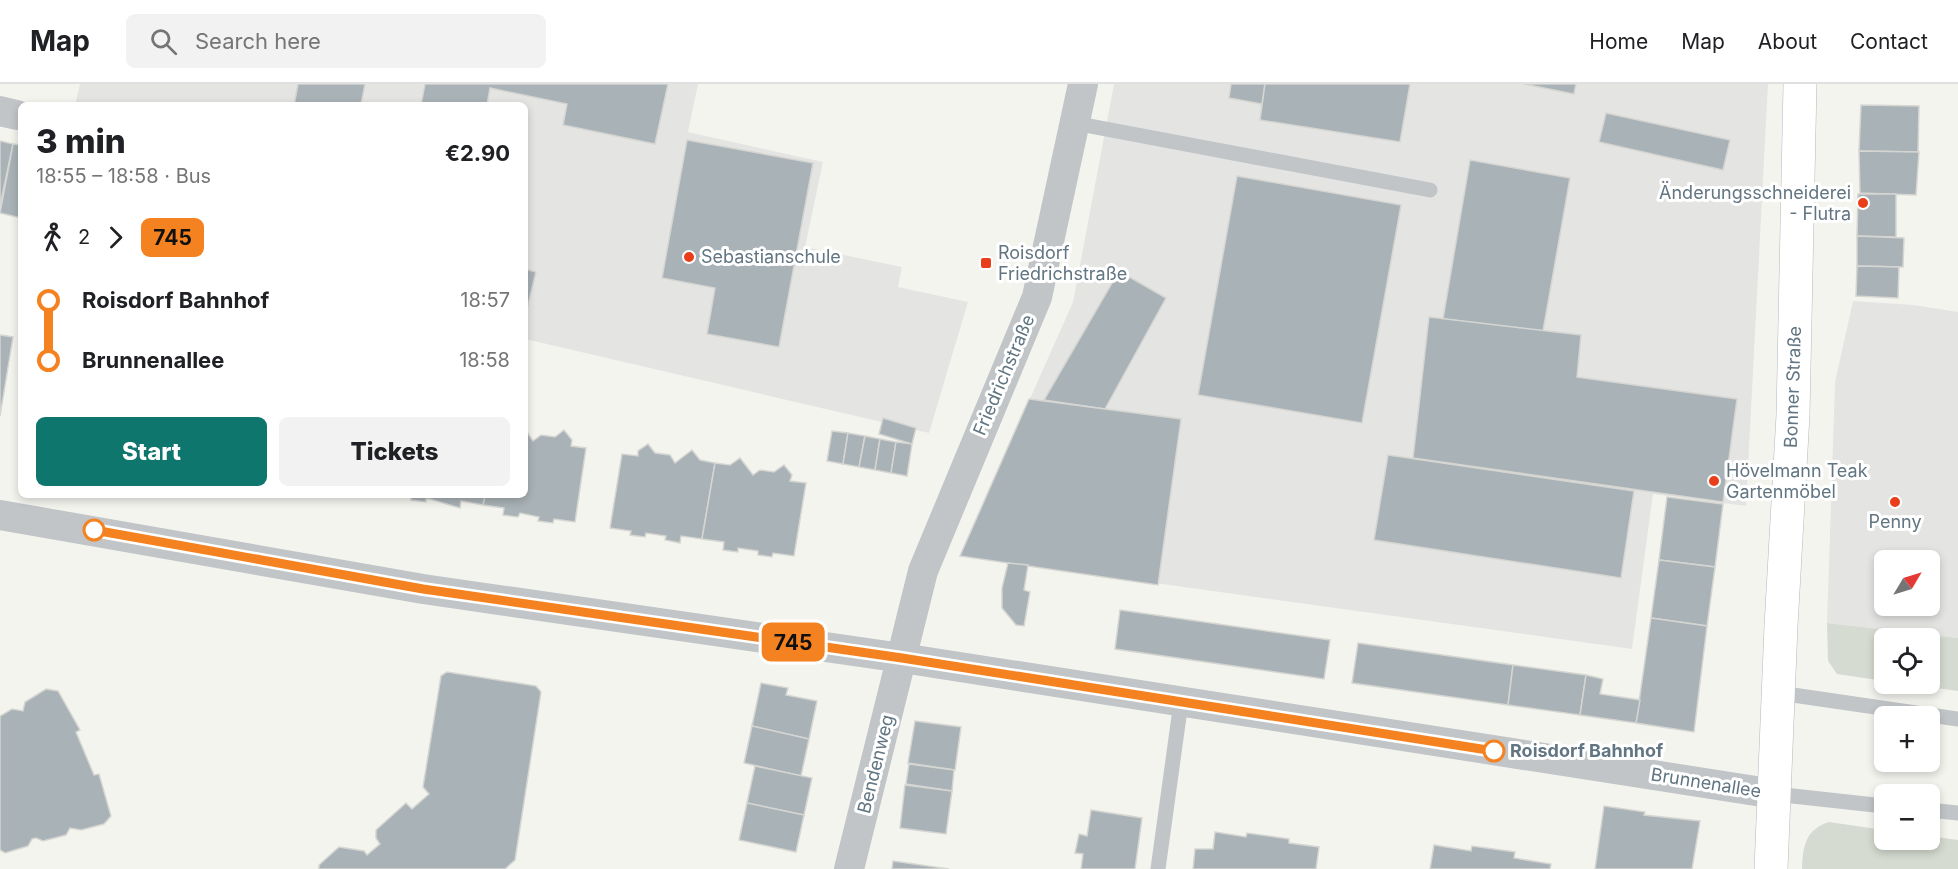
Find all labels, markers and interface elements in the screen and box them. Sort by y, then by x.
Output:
search box [126,14,546,68]
text: Map [30,24,90,58]
icon: search [147,25,180,58]
text: Search here [195,28,321,54]
text: Home [1589,29,1648,54]
text: Map [1681,29,1725,54]
text: About [1758,29,1817,54]
text: Contact [1850,29,1928,54]
text: 3 min [36,121,126,161]
text: €2.90 [445,140,510,166]
text: 18:55 – 18:58 · Bus [36,164,211,188]
place label: Änderungsschneiderei - Flutra [1659,181,1851,224]
marker: Änderungsschneiderei - Flutra [1856,196,1870,210]
icon: walk [36,221,69,254]
icon: forward [99,221,132,254]
text: 2 [78,225,90,249]
text: 745 [153,225,192,250]
place label: Roisdorf Friedrichstraße [998,242,1127,284]
place label: Sebastianschule [701,246,841,267]
marker: Sebastianschule [682,250,696,264]
marker: Roisdorf Friedrichstraße [979,256,993,270]
text: Roisdorf Bahnhof [82,287,269,313]
text: 18:57 [460,288,510,312]
street label: Friedrichstraße [969,311,1038,438]
street label: Bonner Straße [1780,326,1805,448]
text: Brunnenallee [82,347,224,373]
text: 18:58 [459,348,510,372]
button: Start [36,417,267,486]
button: Tickets [279,417,510,486]
place label: Hövelmann Teak Gartenmöbel [1726,460,1868,502]
marker: Hövelmann Teak Gartenmöbel [1707,474,1721,488]
marker: Penny [1888,495,1902,509]
place label: Penny [1868,511,1922,532]
unlabelled marker [83,519,105,541]
north arrow [1874,550,1940,616]
map controls [1874,550,1940,850]
line badge: 745 [758,622,828,662]
button: locate [1874,628,1940,694]
text: 745 [774,630,812,655]
button: + [1874,706,1940,772]
street label: Bendenweg [853,712,898,815]
marker: Roisdorf Bahnhof [1483,740,1505,762]
place label: Roisdorf Bahnhof [1510,740,1663,761]
street label: Brunnenallee [1649,763,1763,802]
button: − [1874,784,1940,850]

